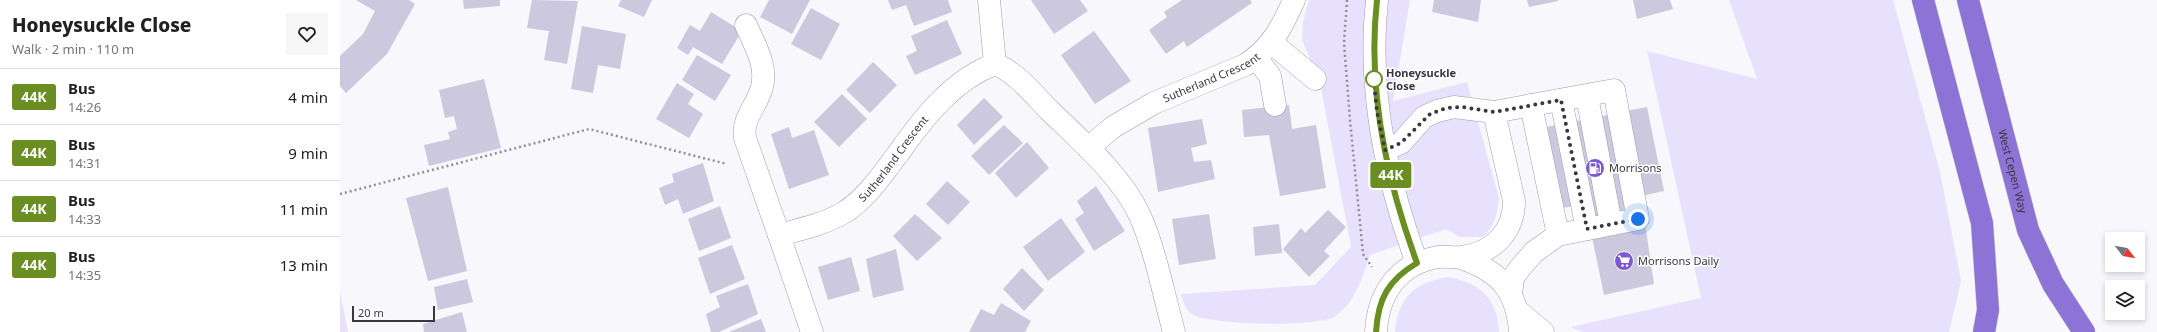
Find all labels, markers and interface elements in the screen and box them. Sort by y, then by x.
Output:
text: Honeysuckle Close [12,12,191,38]
button: heart [286,13,328,55]
text: Walk · 2 min · 110 m [12,40,134,58]
street label: Sutherland Crescent [1160,49,1263,105]
place label: Honeysuckle Close [1386,65,1457,93]
marker: Honeysuckle Close [1365,70,1383,88]
text: Bus [68,78,95,98]
text: 44K [21,87,47,106]
text: 4 min [288,87,328,107]
text: 14:26 [68,98,101,116]
street label: Sutherland Crescent [855,112,931,205]
street label: West Cepen Way [1995,128,2031,215]
text: Bus [68,134,95,154]
text: 44K [21,143,47,162]
text: 9 min [288,143,328,163]
text: 14:31 [68,154,101,172]
fuel station icon: Morrisons [1584,157,1606,179]
place label: Morrisons [1609,160,1662,175]
line badge: 44K [1368,162,1414,188]
text: 44K [1378,165,1404,184]
text: Bus [68,190,95,210]
text: 44K [21,199,47,218]
text: 11 min [280,199,328,219]
your location [1628,209,1648,229]
text: 14:33 [68,210,101,228]
north arrow [2105,232,2145,272]
map controls [2105,232,2145,320]
text: Bus [68,246,95,266]
supermarket icon: Morrisons Daily [1613,250,1635,272]
place label: Morrisons Daily [1638,253,1719,268]
text: 44K [21,255,47,274]
text: 13 min [280,255,328,275]
text: 14:35 [68,266,101,284]
button: layers [2105,280,2145,320]
scale bar [352,304,435,323]
text: 20 m [358,305,384,320]

